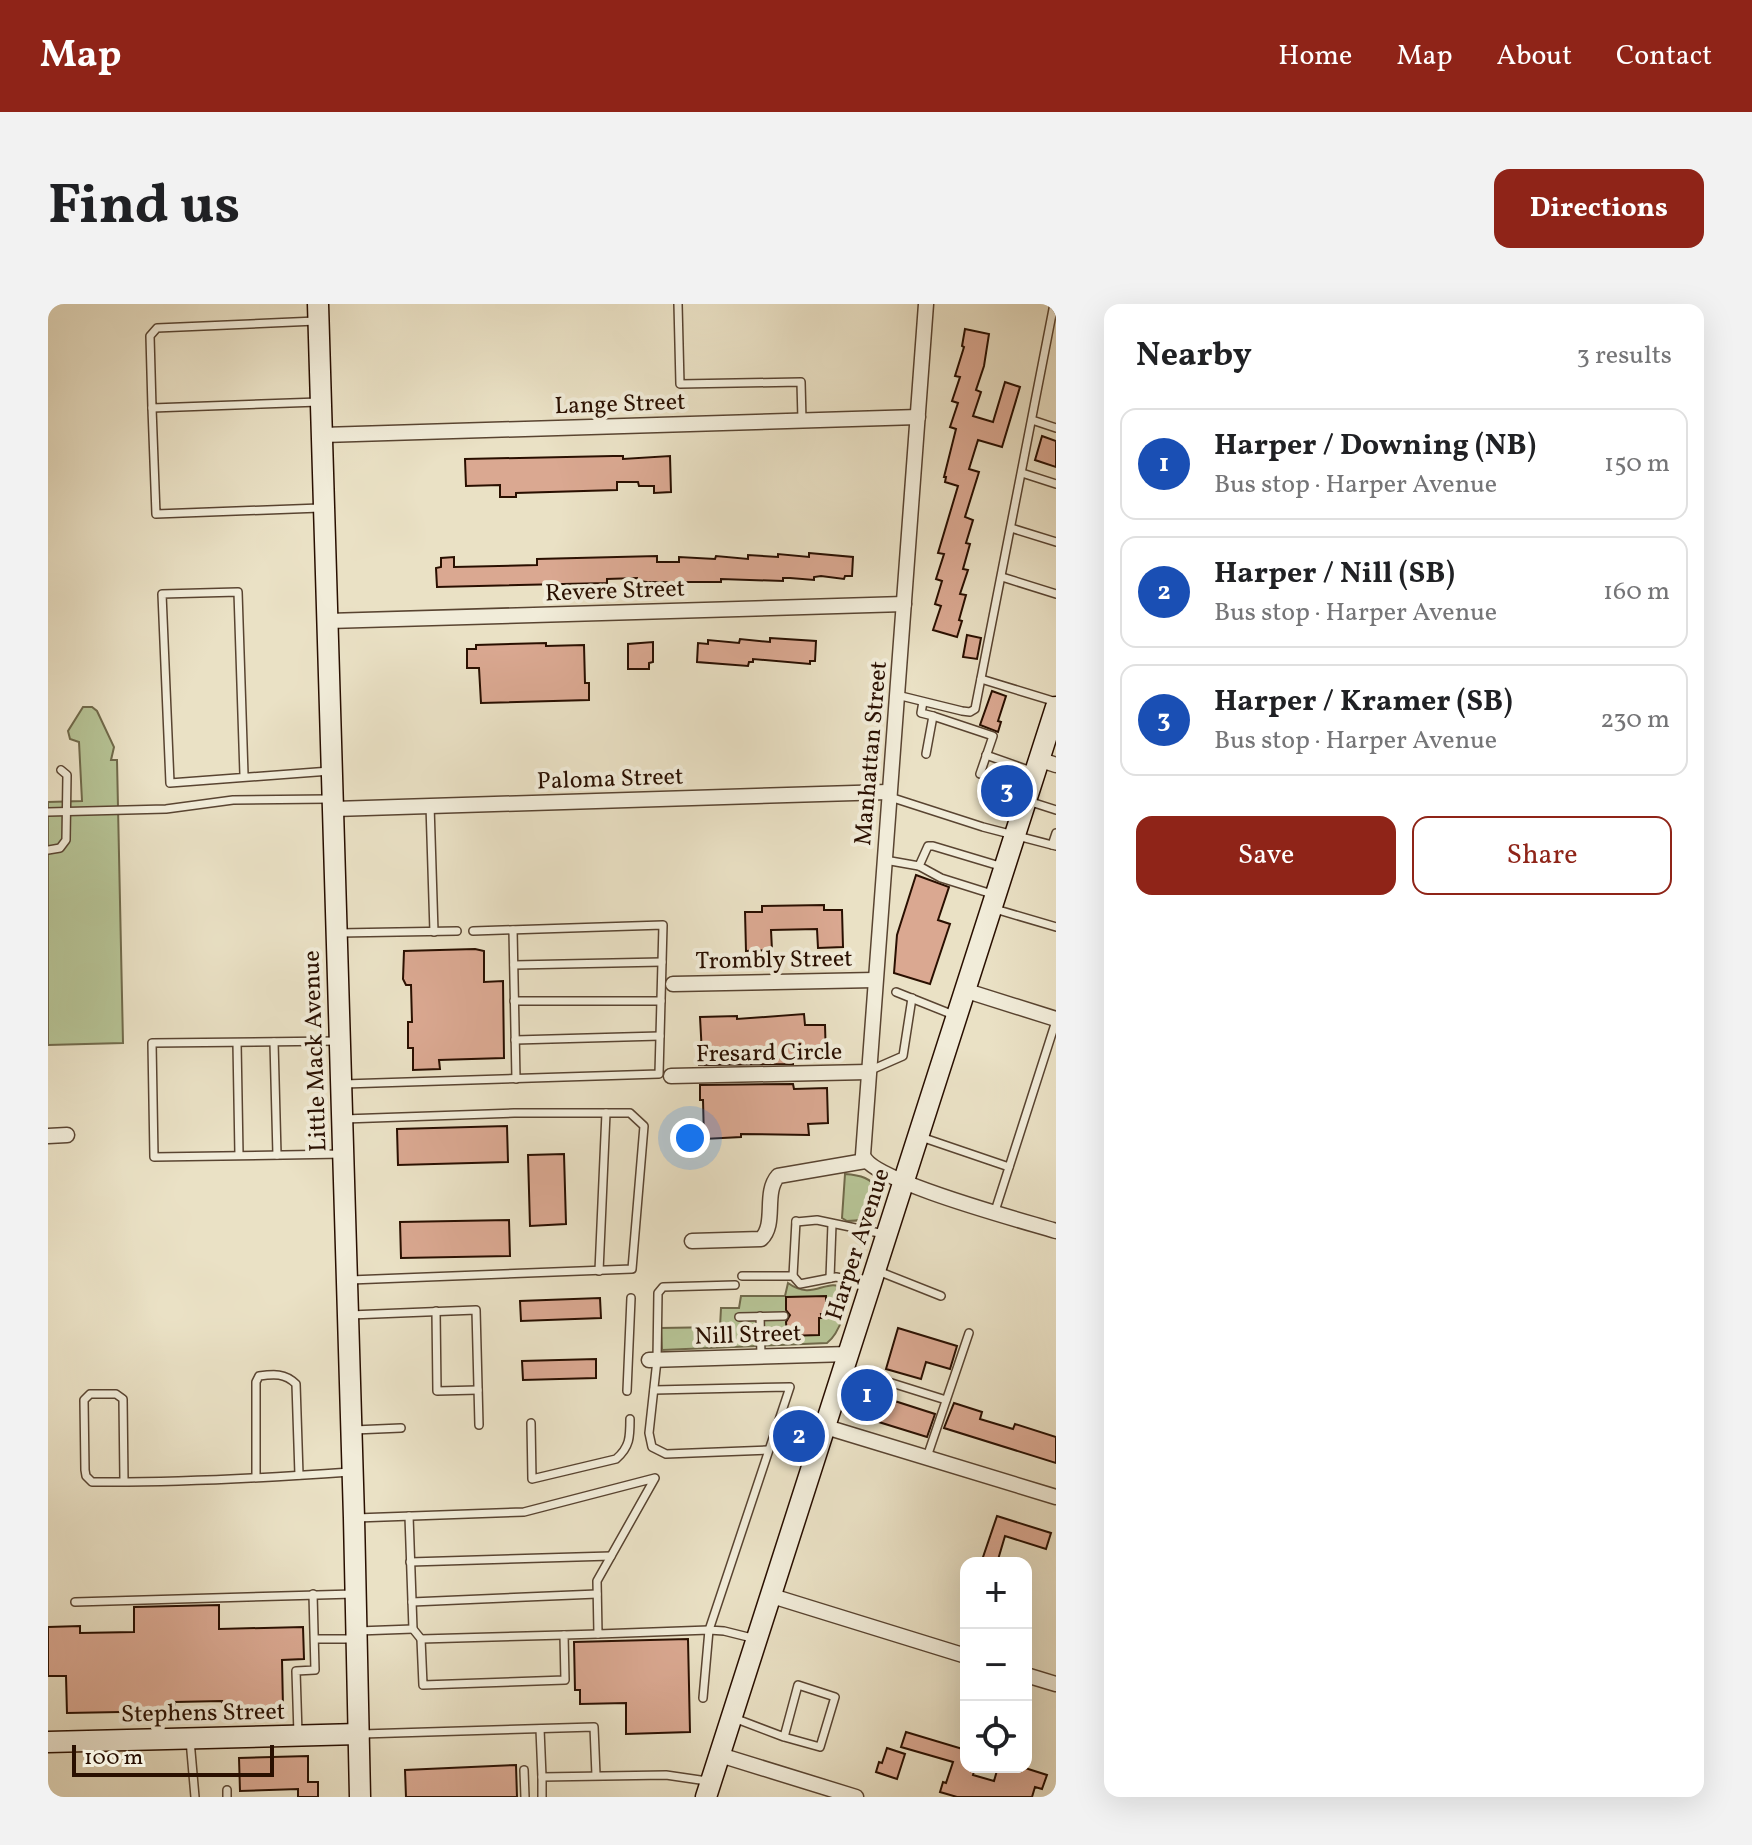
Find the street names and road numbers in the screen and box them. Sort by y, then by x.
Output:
street label: Lange Street [554,386,686,424]
street label: Revere Street [545,573,686,611]
street label: Manhattan Street [847,659,897,847]
street label: Paloma Street [536,760,684,800]
street label: Trombly Street [695,943,853,979]
street label: Little Mack Avenue [295,950,337,1152]
street label: Fresard Circle [696,1036,843,1072]
street label: Harper Avenue [818,1164,900,1325]
street label: Nill Street [694,1317,802,1355]
street label: Stephens Street [121,1696,285,1732]

